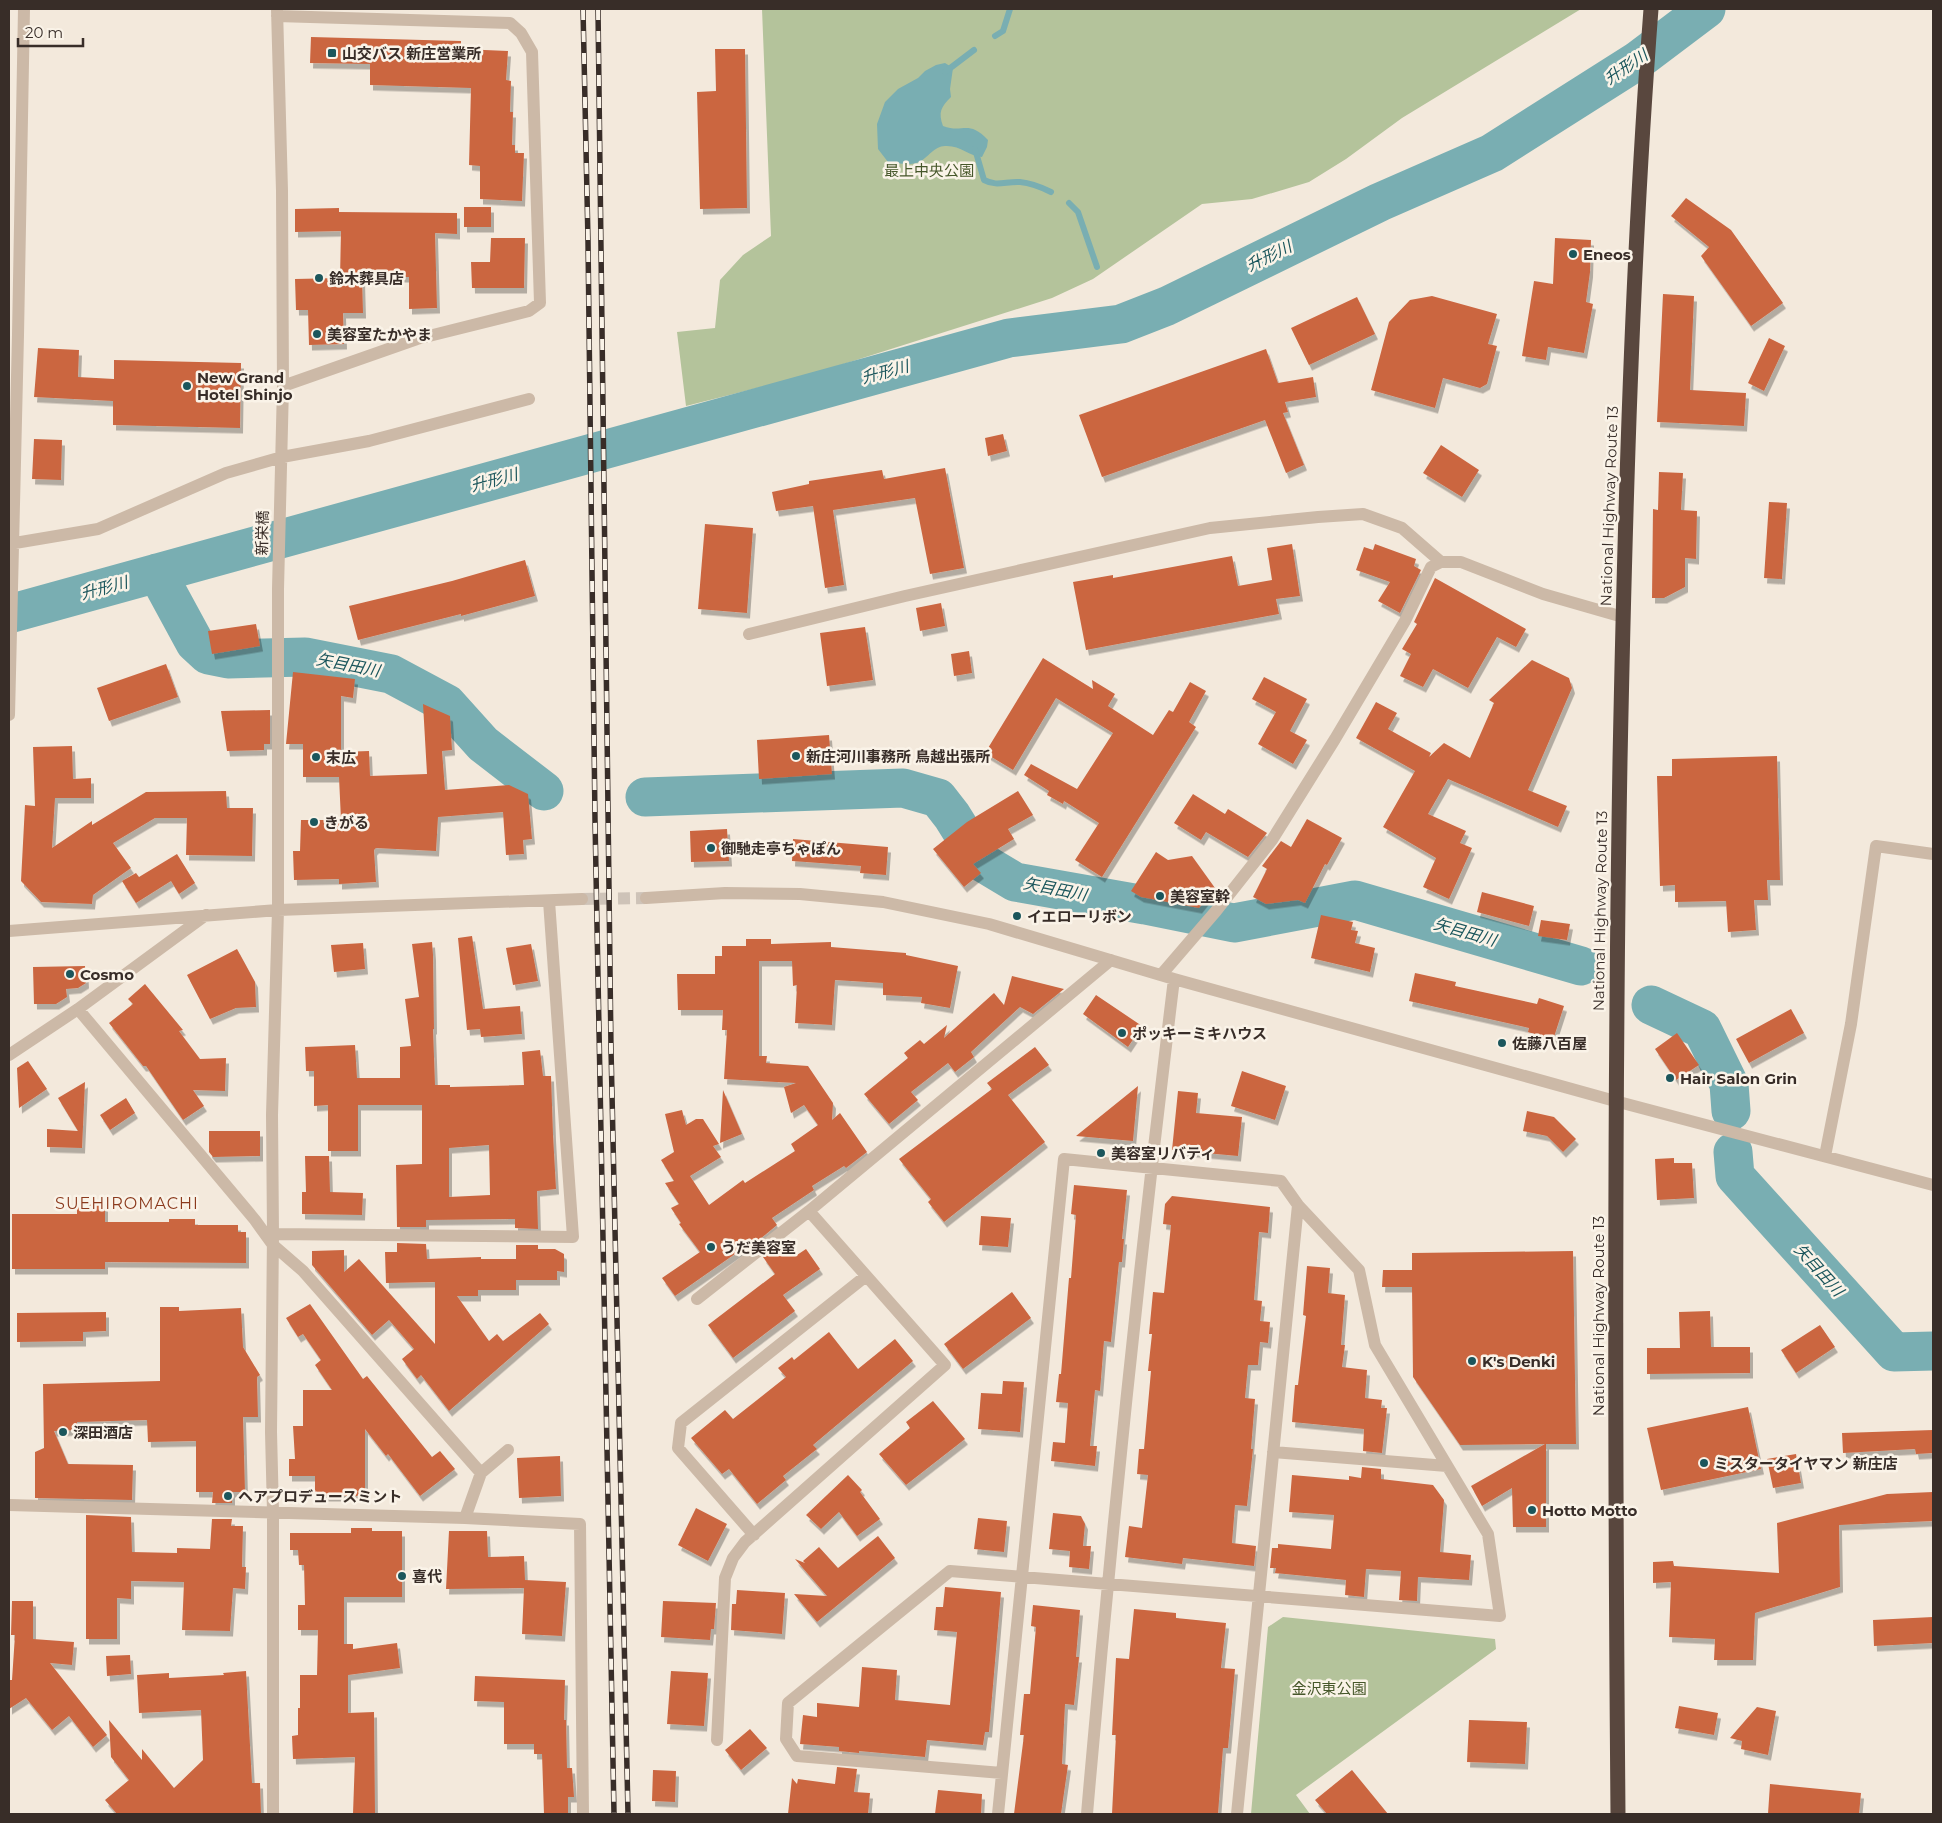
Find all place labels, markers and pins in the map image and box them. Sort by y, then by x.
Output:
place label: 山交バス 新庄営業所 [342,44,481,63]
marker: 山交バス 新庄営業所 [326,47,338,59]
place label: Eneos [1583,245,1631,264]
marker: Eneos [1567,248,1579,260]
place label: 鈴木葬具店 [329,269,404,288]
marker: 鈴木葬具店 [313,272,325,284]
place label: 美容室たかやま [327,325,432,344]
marker: 美容室たかやま [311,328,323,340]
place label: New Grand Hotel Shinjo [197,368,293,404]
marker: New Grand Hotel Shinjo [181,380,193,392]
place label: 新庄河川事務所 鳥越出張所 [806,747,990,766]
place label: 末広 [326,748,356,767]
marker: 新庄河川事務所 鳥越出張所 [790,750,802,762]
marker: 末広 [310,751,322,763]
place label: きがる [324,813,369,832]
marker: きがる [308,816,320,828]
place label: 御馳走亭ちゃぽん [721,839,841,858]
marker: 御馳走亭ちゃぽん [705,842,717,854]
place label: 美容室幹 [1170,887,1230,906]
marker: 美容室幹 [1154,890,1166,902]
place label: イエローリボン [1027,907,1132,926]
marker: イエローリボン [1011,910,1023,922]
place label: Cosmo [80,965,134,984]
marker: Cosmo [64,968,76,980]
place label: ポッキーミキハウス [1132,1024,1267,1043]
marker: ポッキーミキハウス [1116,1027,1128,1039]
place label: 佐藤八百屋 [1512,1034,1587,1053]
marker: 佐藤八百屋 [1496,1037,1508,1049]
place label: Hair Salon Grin [1680,1069,1797,1088]
marker: Hair Salon Grin [1664,1072,1676,1084]
place label: 美容室リバティ [1111,1144,1215,1163]
marker: 美容室リバティ [1095,1147,1107,1159]
place label: うだ美容室 [721,1238,796,1257]
marker: うだ美容室 [705,1241,717,1253]
place label: K's Denki [1482,1352,1555,1371]
marker: K's Denki [1466,1355,1478,1367]
place label: 深田酒店 [73,1423,133,1442]
marker: 深田酒店 [57,1426,69,1438]
place label: ミスタータイヤマン 新庄店 [1714,1454,1898,1473]
marker: ミスタータイヤマン 新庄店 [1698,1457,1710,1469]
place label: ヘアプロデュースミント [238,1487,402,1506]
marker: ヘアプロデュースミント [222,1490,234,1502]
place label: Hotto Motto [1542,1501,1637,1520]
marker: Hotto Motto [1526,1504,1538,1516]
place label: 喜代 [412,1567,442,1586]
marker: 喜代 [396,1570,408,1582]

